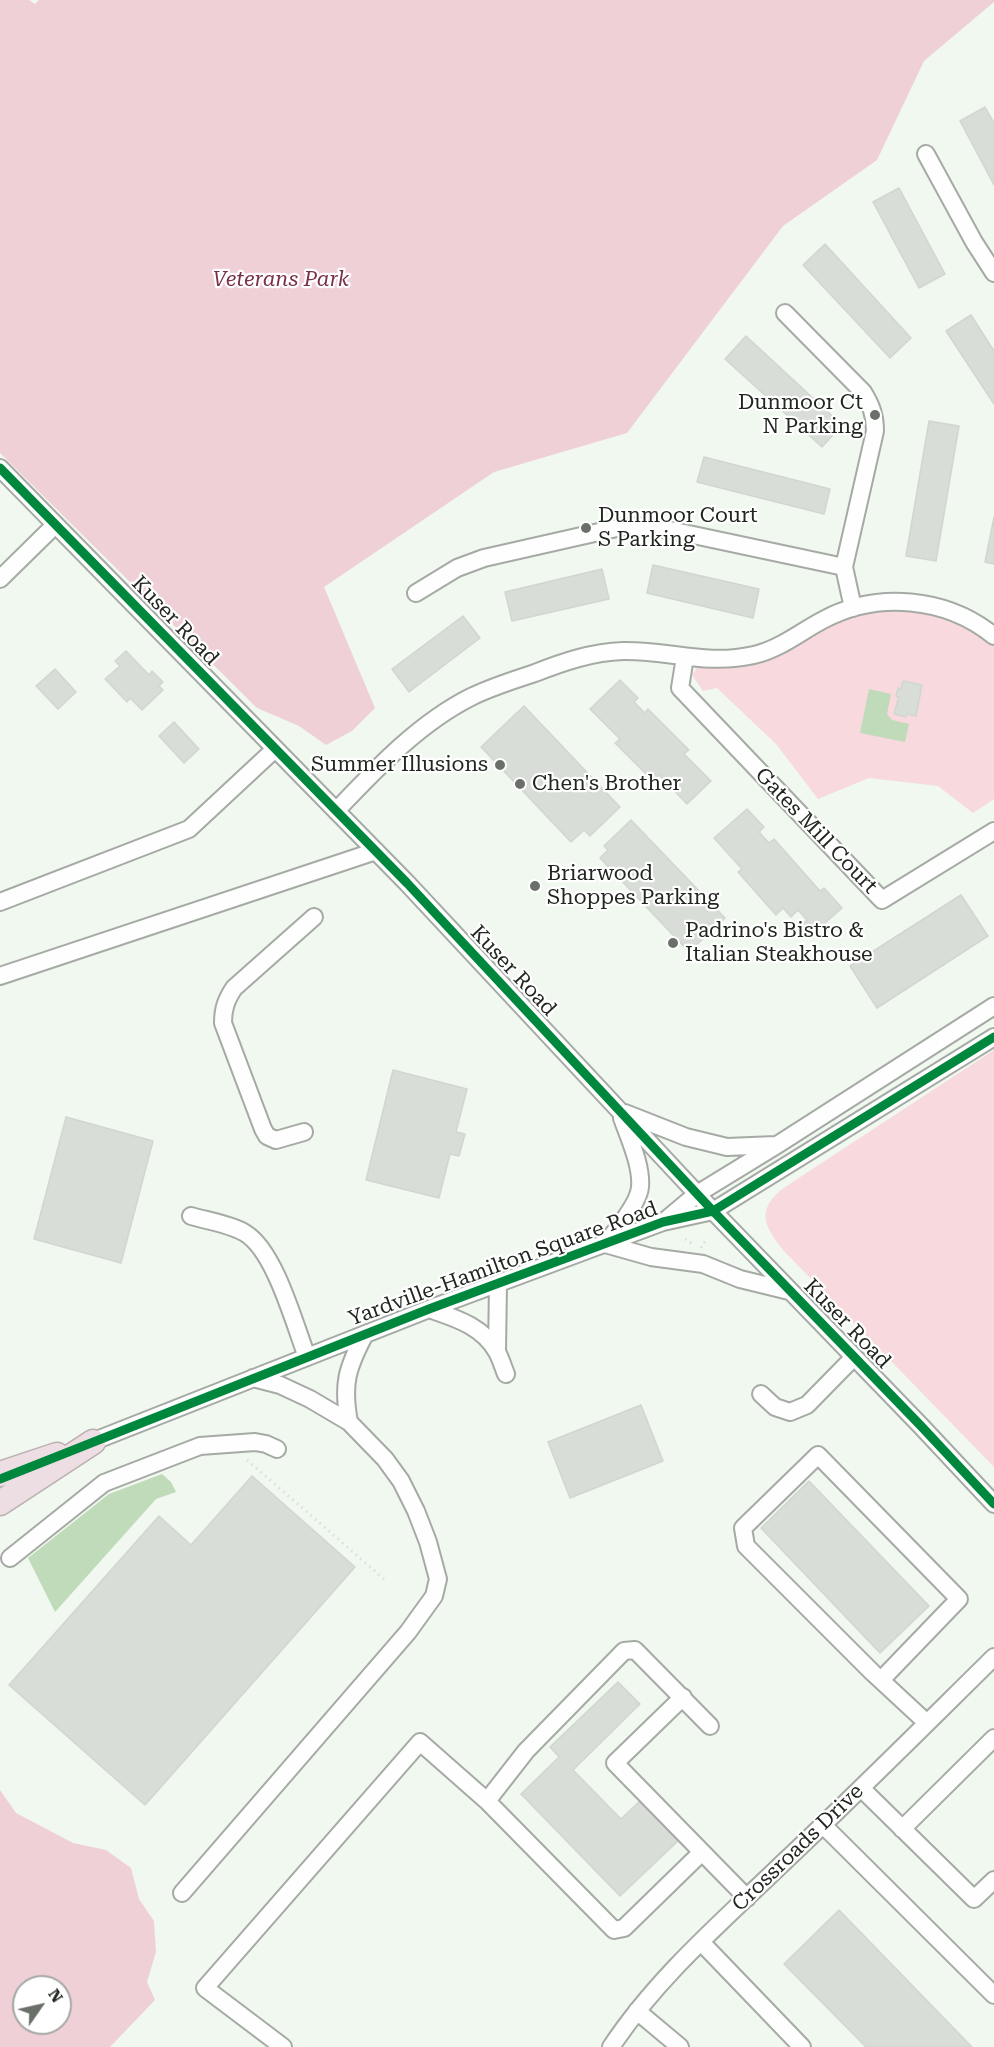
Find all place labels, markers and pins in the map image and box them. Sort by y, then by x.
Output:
place label: Dunmoor Ct N Parking [738,390,863,440]
marker: Dunmoor Ct N Parking [868,408,882,422]
place label: Dunmoor Court S Parking [598,503,758,553]
marker: Dunmoor Court S Parking [579,521,593,535]
place label: Summer Illusions [311,752,488,778]
marker: Summer Illusions [493,758,507,772]
place label: Chen's Brother [532,771,681,797]
marker: Chen's Brother [513,777,527,791]
place label: Briarwood Shoppes Parking [547,861,719,911]
marker: Briarwood Shoppes Parking [528,879,542,893]
place label: Padrino's Bistro & Italian Steakhouse [685,918,873,968]
marker: Padrino's Bistro & Italian Steakhouse [666,936,680,950]

